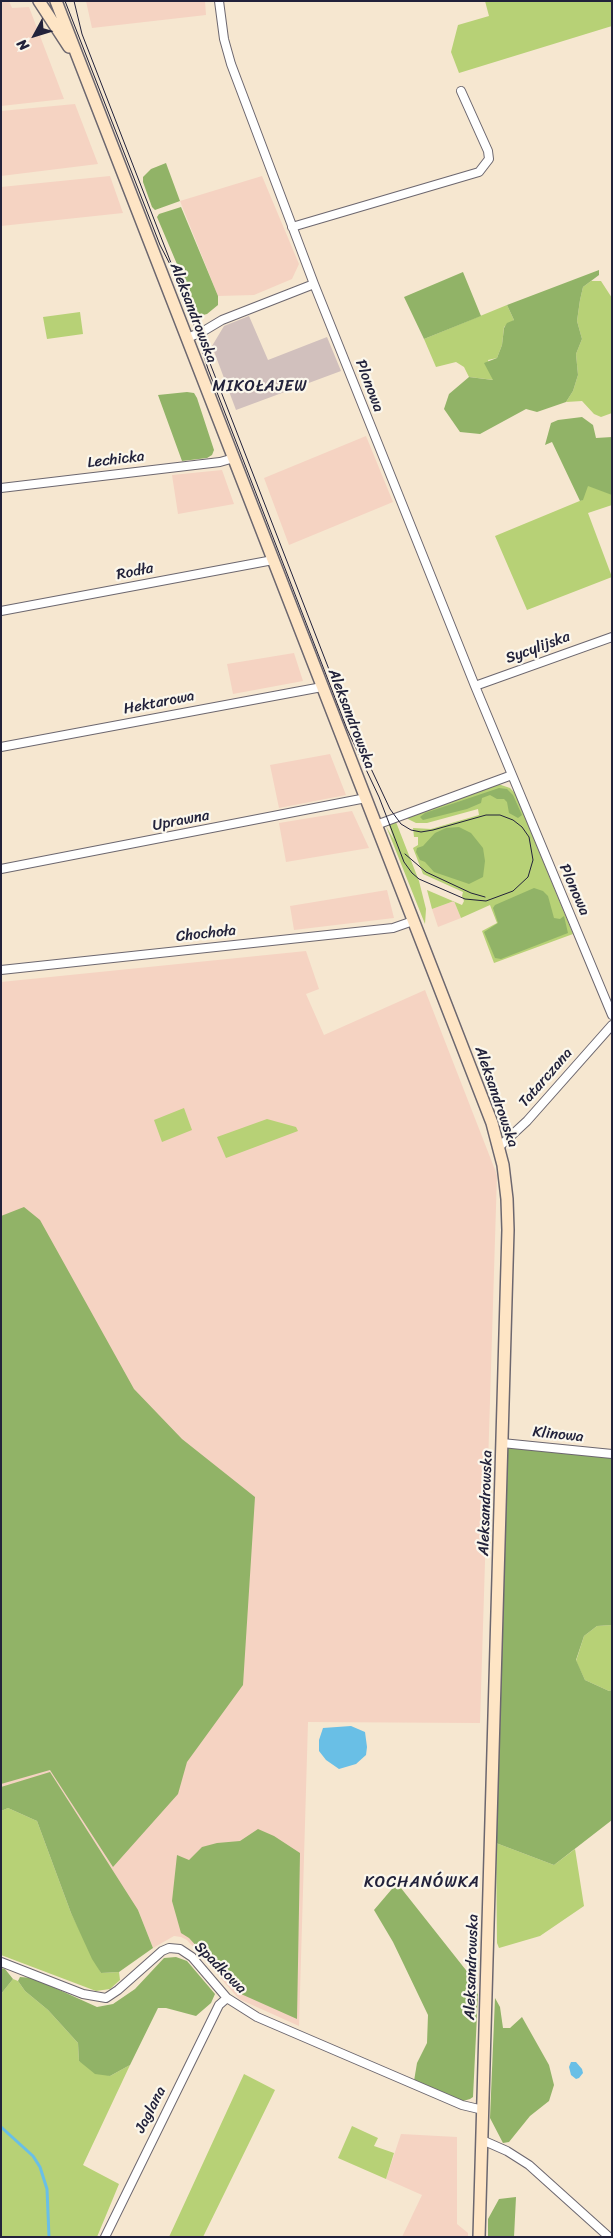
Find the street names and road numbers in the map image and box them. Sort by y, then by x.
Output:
street label: Aleksandrowska [166,260,220,366]
street label: Plonowa [351,357,387,415]
street label: Lechicka [87,448,145,472]
street label: Rodła [115,560,155,584]
street label: Sycylijska [503,628,573,668]
street label: Aleksandrowska [324,666,378,772]
street label: Hektarowa [122,687,196,719]
street label: Uprawna [151,807,211,835]
street label: Plonowa [555,861,593,919]
street label: Chochoła [175,922,237,946]
street label: Aleksandrowska [470,1044,522,1150]
street label: Tatarczana [515,1045,577,1111]
street label: Klinowa [532,1423,584,1447]
street label: Aleksandrowska [475,1450,497,1556]
street label: Aleksandrowska [461,1914,483,2020]
street label: Spadkowa [190,1938,250,1998]
street label: Jaglana [132,2084,170,2136]

